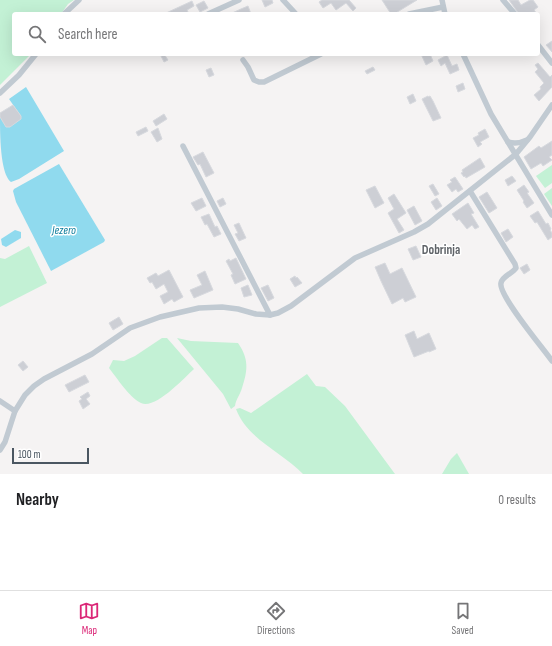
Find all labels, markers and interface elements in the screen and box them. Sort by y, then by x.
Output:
search box [12,12,540,56]
icon: search [26,23,48,45]
text: Search here [58,25,118,44]
water label: Jezero [51,223,76,238]
district label: Dobrinja [422,242,460,258]
scale bar [12,446,89,465]
text: 100 m [18,448,40,461]
text: Nearby [16,490,59,510]
text: 0 results [498,492,536,508]
tab: Map [78,600,100,637]
tab: Directions [257,600,295,637]
tab: Saved [452,600,474,637]

